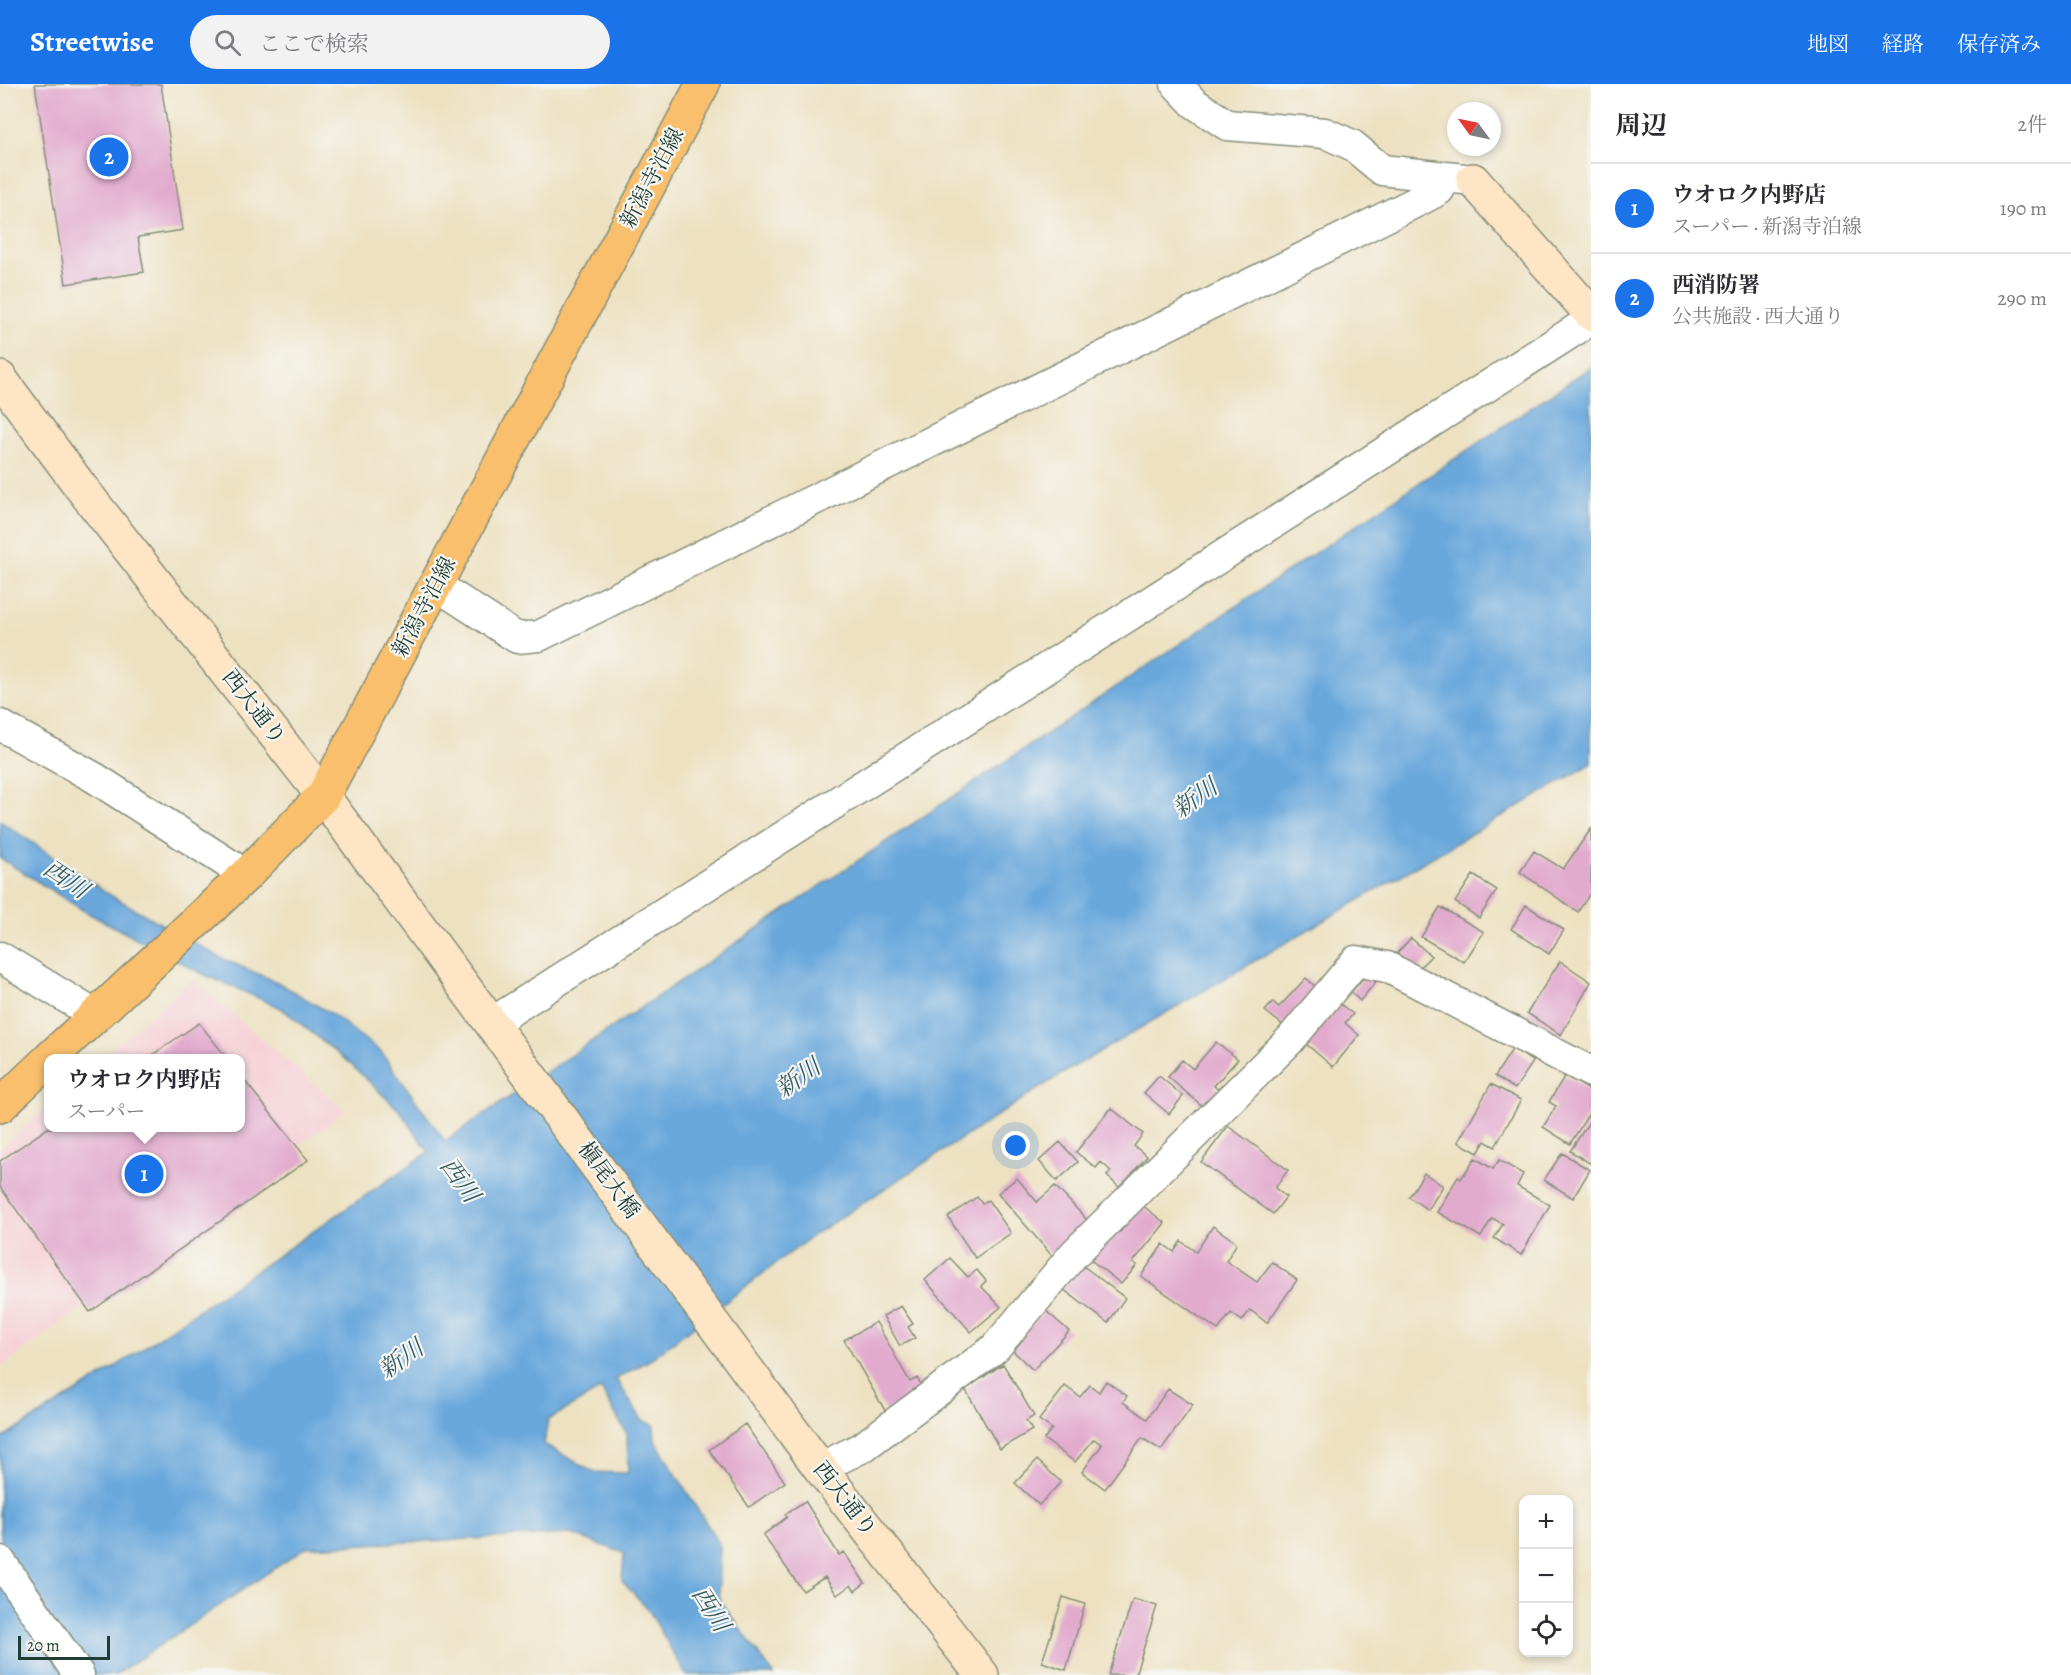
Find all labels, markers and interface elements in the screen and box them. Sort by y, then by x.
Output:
search box [190,15,610,69]
text: Streetwise [30,23,154,61]
icon: search [211,26,244,59]
text: ここで検索 [259,29,369,59]
text: 地図 [1807,30,1849,58]
text: 経路 [1882,30,1924,58]
text: 保存済み [1957,30,2041,58]
north arrow [1447,102,1501,156]
text: 周辺 [1615,108,1667,143]
text: 2件 [2018,111,2047,138]
street label: 新潟寺泊線 [613,122,691,234]
pin: 2 [90,134,128,180]
text: ウオロク内野店 [1672,180,1826,210]
text: 1 [1631,195,1638,222]
text: 190 m [2000,195,2047,222]
text: スーパー · 新潟寺泊線 [1672,213,1862,240]
text: 西消防署 [1672,270,1760,300]
text: 2 [1630,285,1639,312]
text: 290 m [1997,285,2047,312]
text: 公共施設 · 西大通り [1672,303,1844,330]
street label: 新潟寺泊線 [385,551,463,663]
street label: 西大通り [215,663,293,751]
water label: 新川 [1166,769,1226,825]
water label: 西川 [37,852,97,907]
water label: 新川 [769,1049,829,1105]
popup [44,1054,245,1132]
text: ウオロク内野店 [67,1065,222,1095]
text: スーパー [67,1098,145,1125]
your location [1001,1131,1030,1160]
street label: 槇尾大橋 [571,1136,647,1224]
water label: 西川 [433,1151,489,1211]
pin: 1 [124,1152,164,1196]
water label: 新川 [372,1330,432,1386]
street label: 西大通り [806,1455,884,1543]
map controls [1519,1495,1573,1657]
button: + [1519,1495,1573,1549]
button: − [1519,1549,1573,1603]
water label: 西川 [685,1580,739,1640]
button: locate [1519,1603,1573,1657]
scale bar [18,1633,110,1660]
text: 20 m [27,1635,60,1657]

